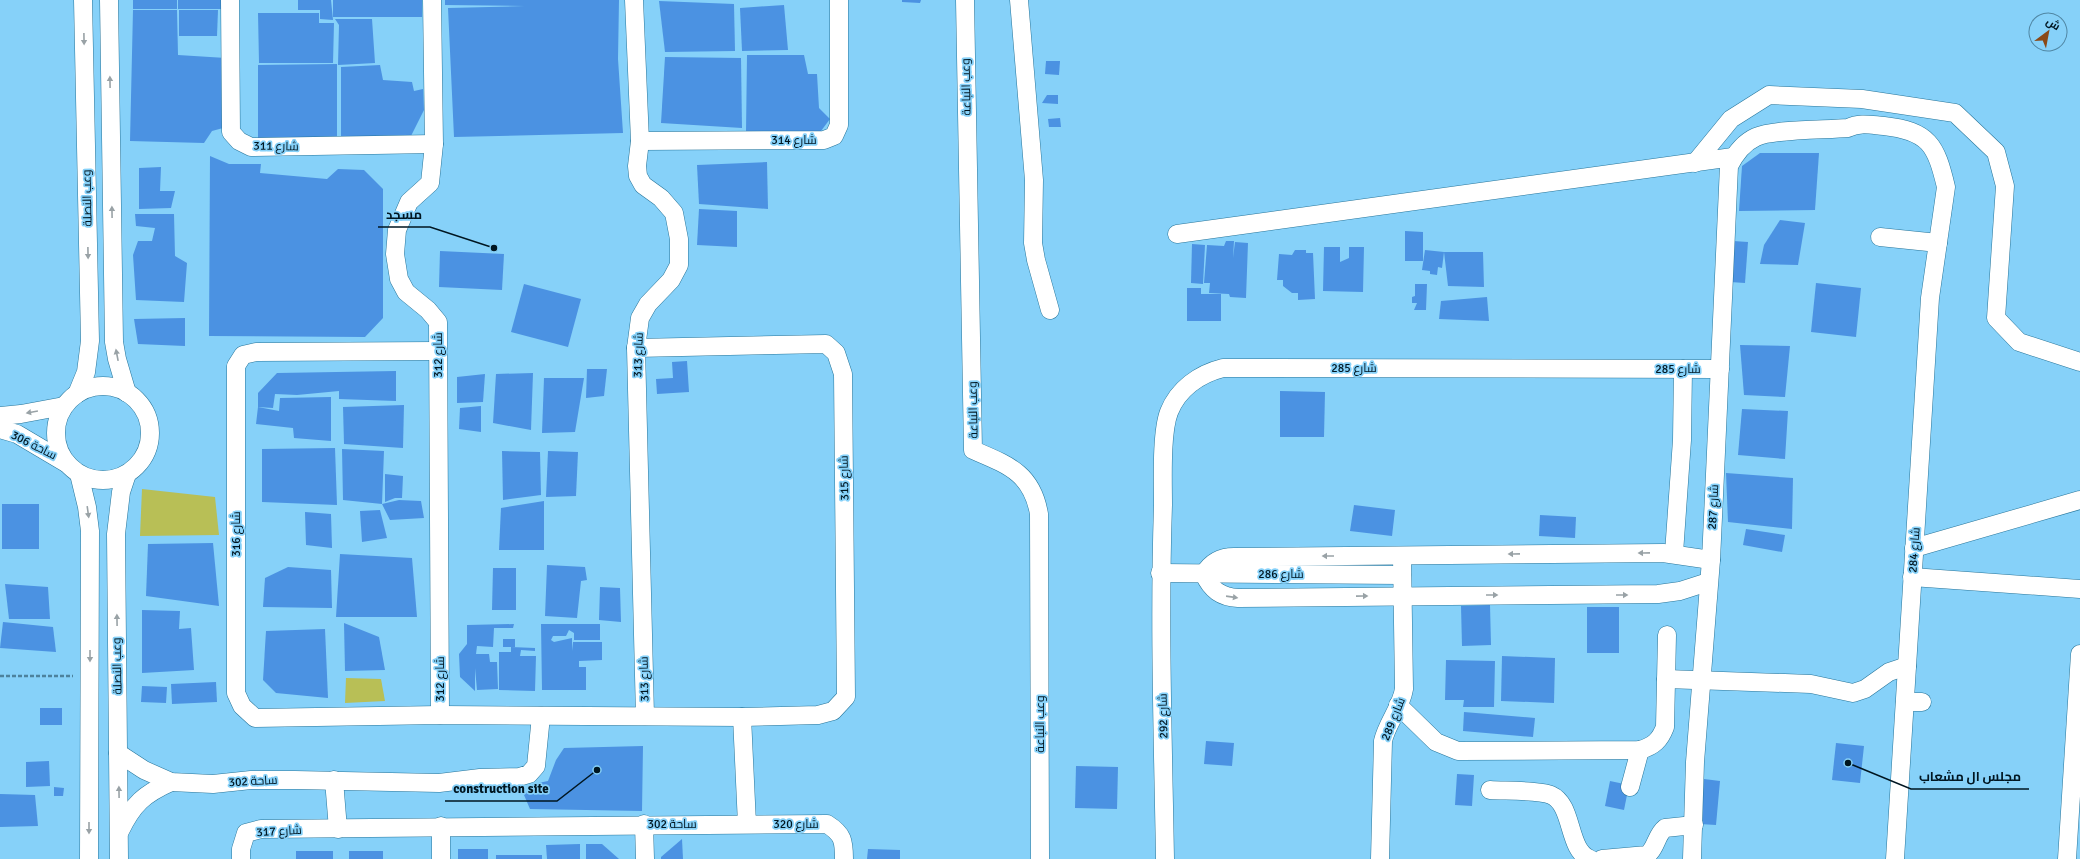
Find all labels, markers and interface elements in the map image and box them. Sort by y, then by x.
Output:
north arrow [2028,12,2068,52]
text: ش [2044,15,2062,33]
one-way arrow [80,33,87,45]
street label: وعب النباعة [959,58,974,116]
one-way arrow [107,75,113,88]
street label: شارع 314 [771,133,817,148]
street label: شارع 311 [253,139,299,154]
street label: وعب النصلة [80,169,95,227]
callout: مسجد [378,202,430,227]
one-way arrow [109,205,115,218]
text: مسجد [386,207,422,223]
one-way arrow [85,247,91,260]
street label: شارع 312 [431,332,446,378]
street label: شارع 313 [630,332,647,378]
one-way arrow [113,349,119,362]
street label: شارع 285 [1331,361,1377,376]
street label: شارع 285 [1655,362,1701,377]
street label: وعب النباعة [966,381,981,439]
one-way arrow [26,410,38,416]
street label: ساحة 306 [8,428,59,463]
street label: شارع 315 [837,455,852,501]
street label: شارع 287 [1705,484,1722,530]
one-way arrow [85,506,91,518]
street label: شارع 316 [229,511,244,557]
street label: شارع 284 [1905,527,1924,573]
one-way arrow [1637,550,1650,556]
one-way arrow [1508,551,1520,558]
one-way arrow [1321,553,1334,559]
street label: شارع 286 [1258,567,1304,582]
one-way arrow [1486,592,1499,598]
one-way arrow [1616,592,1629,598]
one-way arrow [1356,593,1369,599]
one-way arrow [1226,594,1238,600]
one-way arrow [114,613,120,626]
street label: وعب النصلة [110,637,125,695]
one-way arrow [87,650,93,663]
street label: شارع 312 [433,656,448,702]
street label: شارع 313 [637,656,652,702]
street label: شارع 292 [1156,693,1171,739]
street label: وعب النباعة [1033,695,1048,753]
street label: شارع 289 [1378,695,1409,743]
callout: مجلس ال مشعاب [1911,764,2029,789]
text: مجلس ال مشعاب [1919,769,2021,785]
street label: ساحة 302 [228,773,278,790]
callout: construction site [445,776,557,801]
text: construction site [453,781,549,797]
one-way arrow [116,785,122,798]
street label: ساحة 302 [647,817,697,832]
street label: شارع 320 [773,817,819,832]
one-way arrow [86,822,92,835]
street label: شارع 317 [256,823,302,840]

